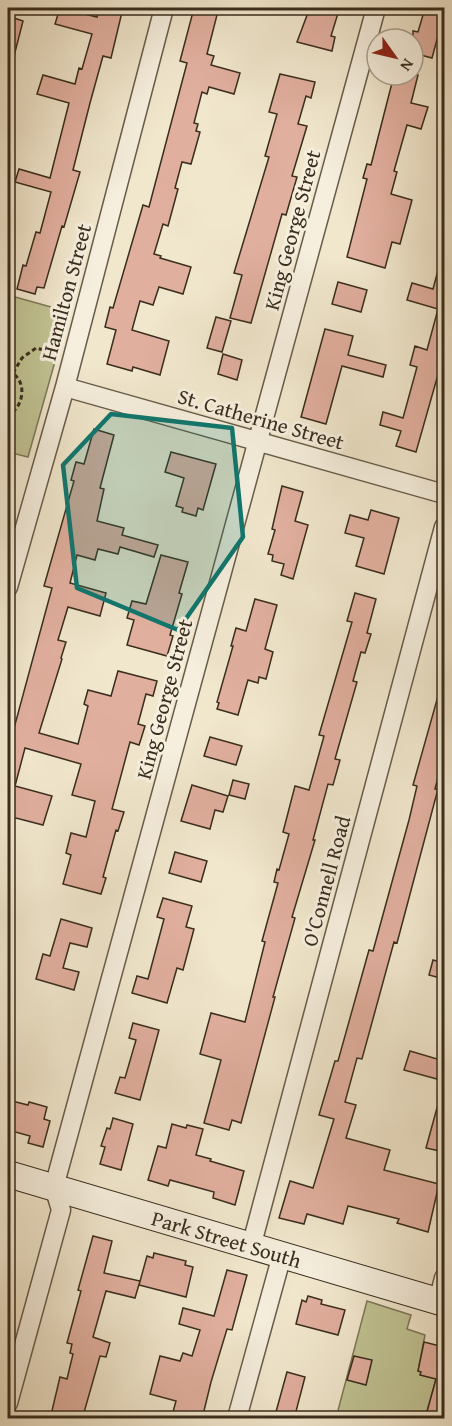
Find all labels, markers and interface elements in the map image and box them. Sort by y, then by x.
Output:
north arrow [365,27,425,87]
text: N [394,54,420,77]
street label: King George Street [256,146,328,314]
street label: Hamilton Street [33,220,99,364]
street label: St. Catherine Street [174,380,348,458]
street label: King George Street [128,615,200,783]
street label: O'Connell Road [294,811,359,950]
street label: Park Street South [148,1202,305,1276]

